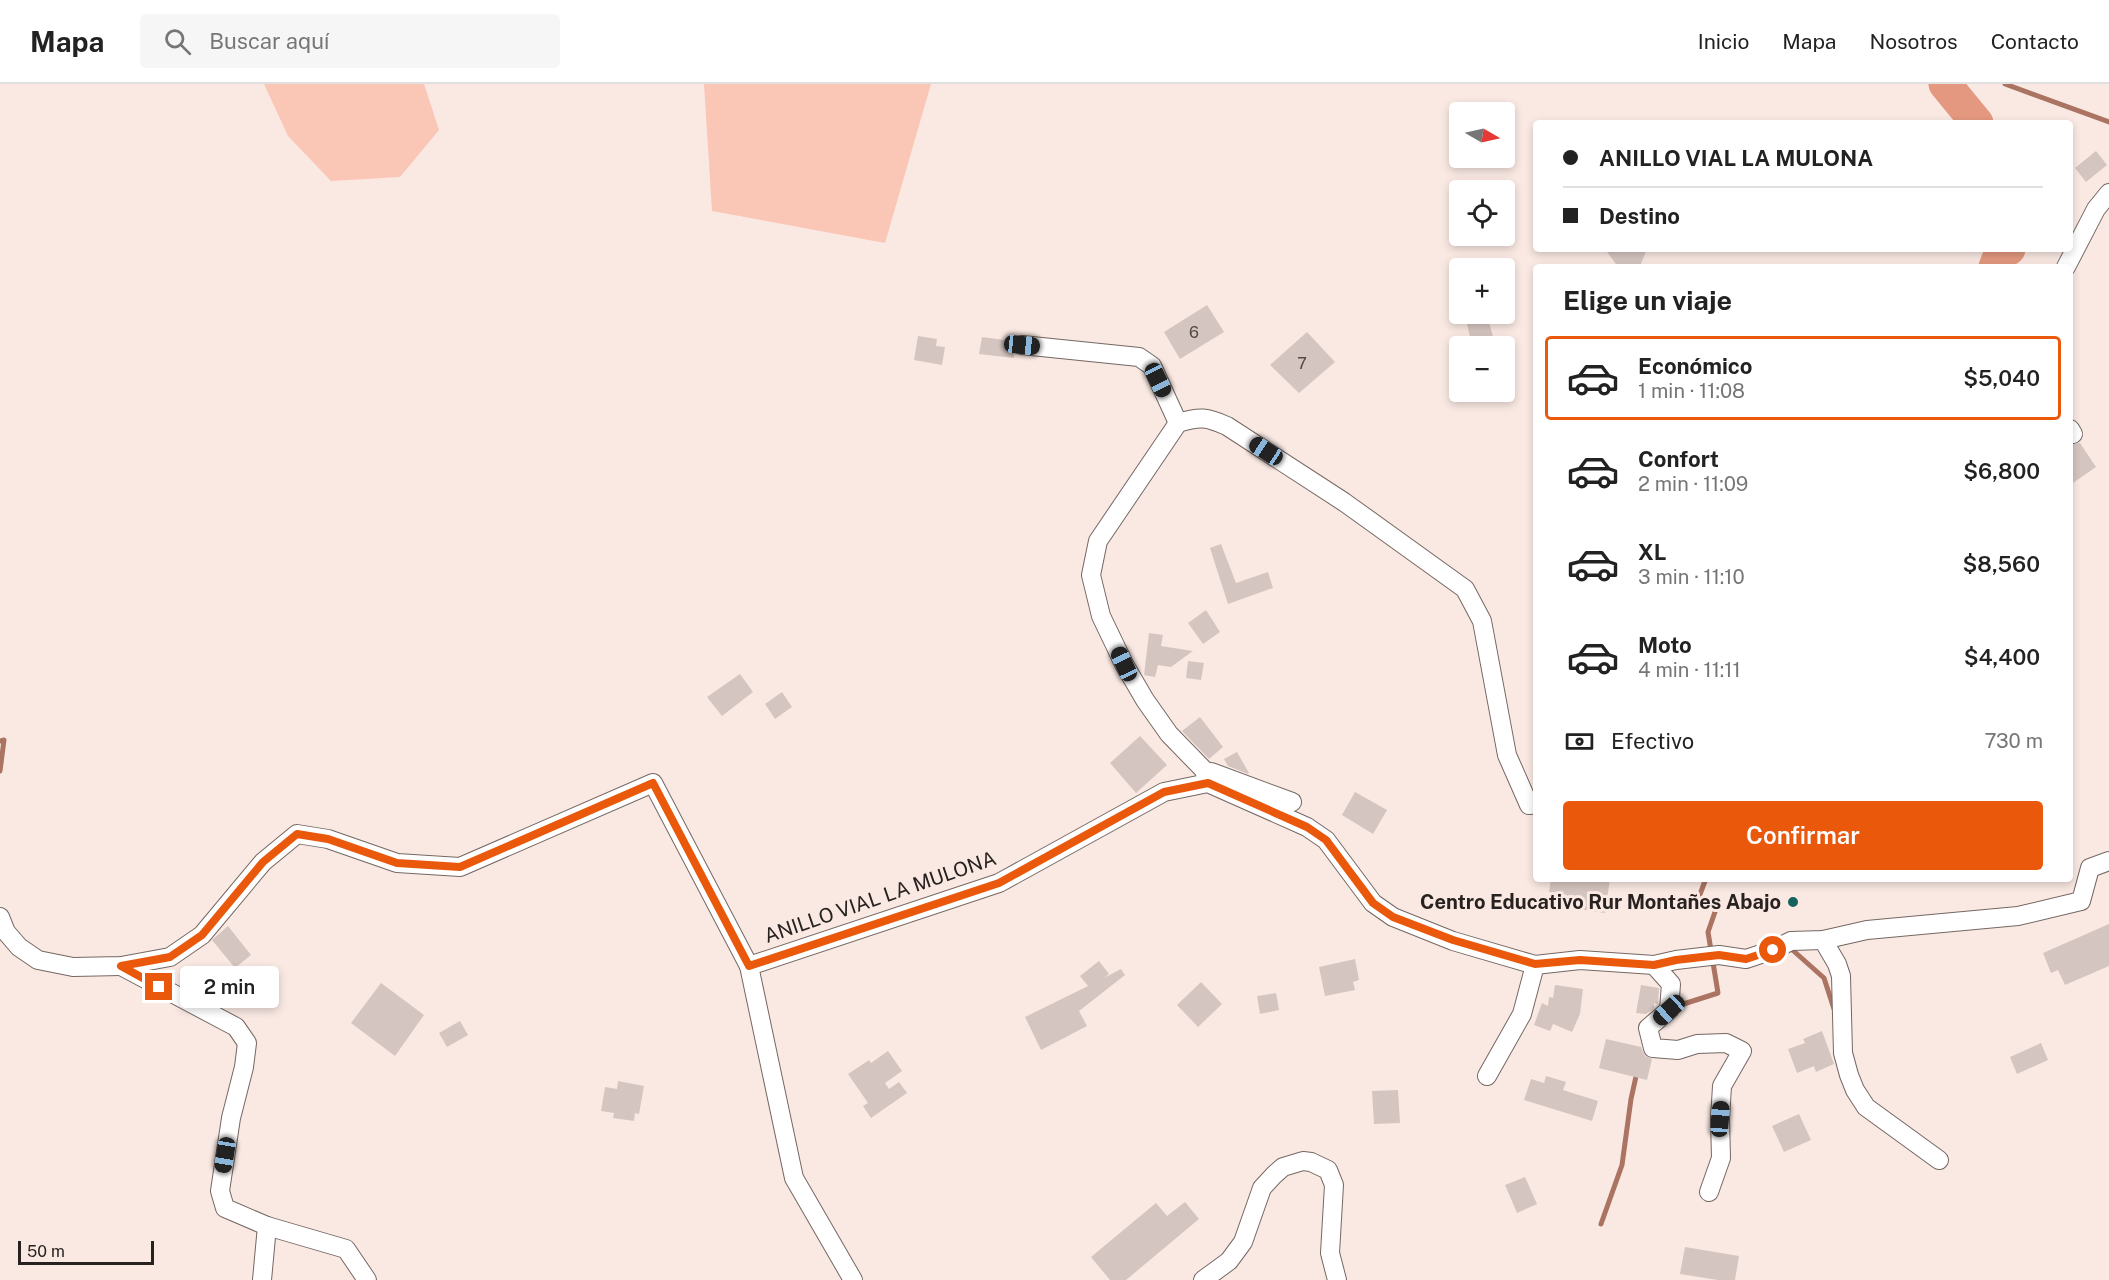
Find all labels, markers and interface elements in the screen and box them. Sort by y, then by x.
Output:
search box [140,14,560,68]
text: Mapa [30,25,104,58]
icon: search [161,25,194,58]
text: Buscar aquí [209,28,329,54]
text: Inicio [1698,29,1749,54]
text: Mapa [1782,29,1836,54]
text: Nosotros [1869,29,1958,54]
text: Contacto [1991,29,2079,54]
north arrow [1449,102,1515,168]
map controls [1449,102,1515,402]
text: ANILLO VIAL LA MULONA [1599,145,1873,171]
button: locate [1449,180,1515,246]
text: Destino [1599,203,1680,229]
button: + [1449,258,1515,324]
text: Elige un viaje [1563,284,1732,316]
house number: 6 [1189,323,1199,342]
car [1003,334,1041,356]
button: − [1449,336,1515,402]
icon: car [1566,351,1620,405]
text: Económico [1638,353,1753,379]
house number: 7 [1297,354,1307,373]
car [1142,360,1174,400]
text: $5,040 [1963,365,2040,391]
text: 1 min · 11:08 [1638,379,1745,403]
car [1246,434,1286,468]
icon: car [1566,444,1620,498]
text: Confort [1638,446,1719,472]
text: $6,800 [1963,458,2040,484]
text: 2 min · 11:09 [1638,472,1748,496]
icon: car [1566,537,1620,591]
text: XL [1638,539,1666,565]
text: $8,560 [1963,551,2040,577]
text: 3 min · 11:10 [1638,565,1745,589]
icon: car [1566,630,1620,684]
text: Moto [1638,632,1692,658]
car [1108,644,1140,684]
text: $4,400 [1964,644,2040,670]
text: 4 min · 11:11 [1638,658,1741,682]
icon: cash [1563,725,1596,758]
text: Efectivo [1611,728,1694,754]
text: 730 m [1985,729,2043,753]
button: Confirmar [1563,801,2043,870]
street label: ANILLO VIAL LA MULONA [761,846,999,948]
place label: Centro Educativo Rur Montañes Abajo [1420,890,1781,914]
marker: Centro Educativo Rur Montañes Abajo [1786,895,1800,909]
route start [1759,936,1786,963]
callout: 2 min [180,966,279,1008]
route end [145,973,172,1000]
text: 2 min [204,975,255,999]
car [1650,991,1688,1029]
car [1710,1100,1730,1138]
car [213,1136,237,1174]
scale bar [18,1238,154,1266]
text: 50 m [27,1242,65,1261]

